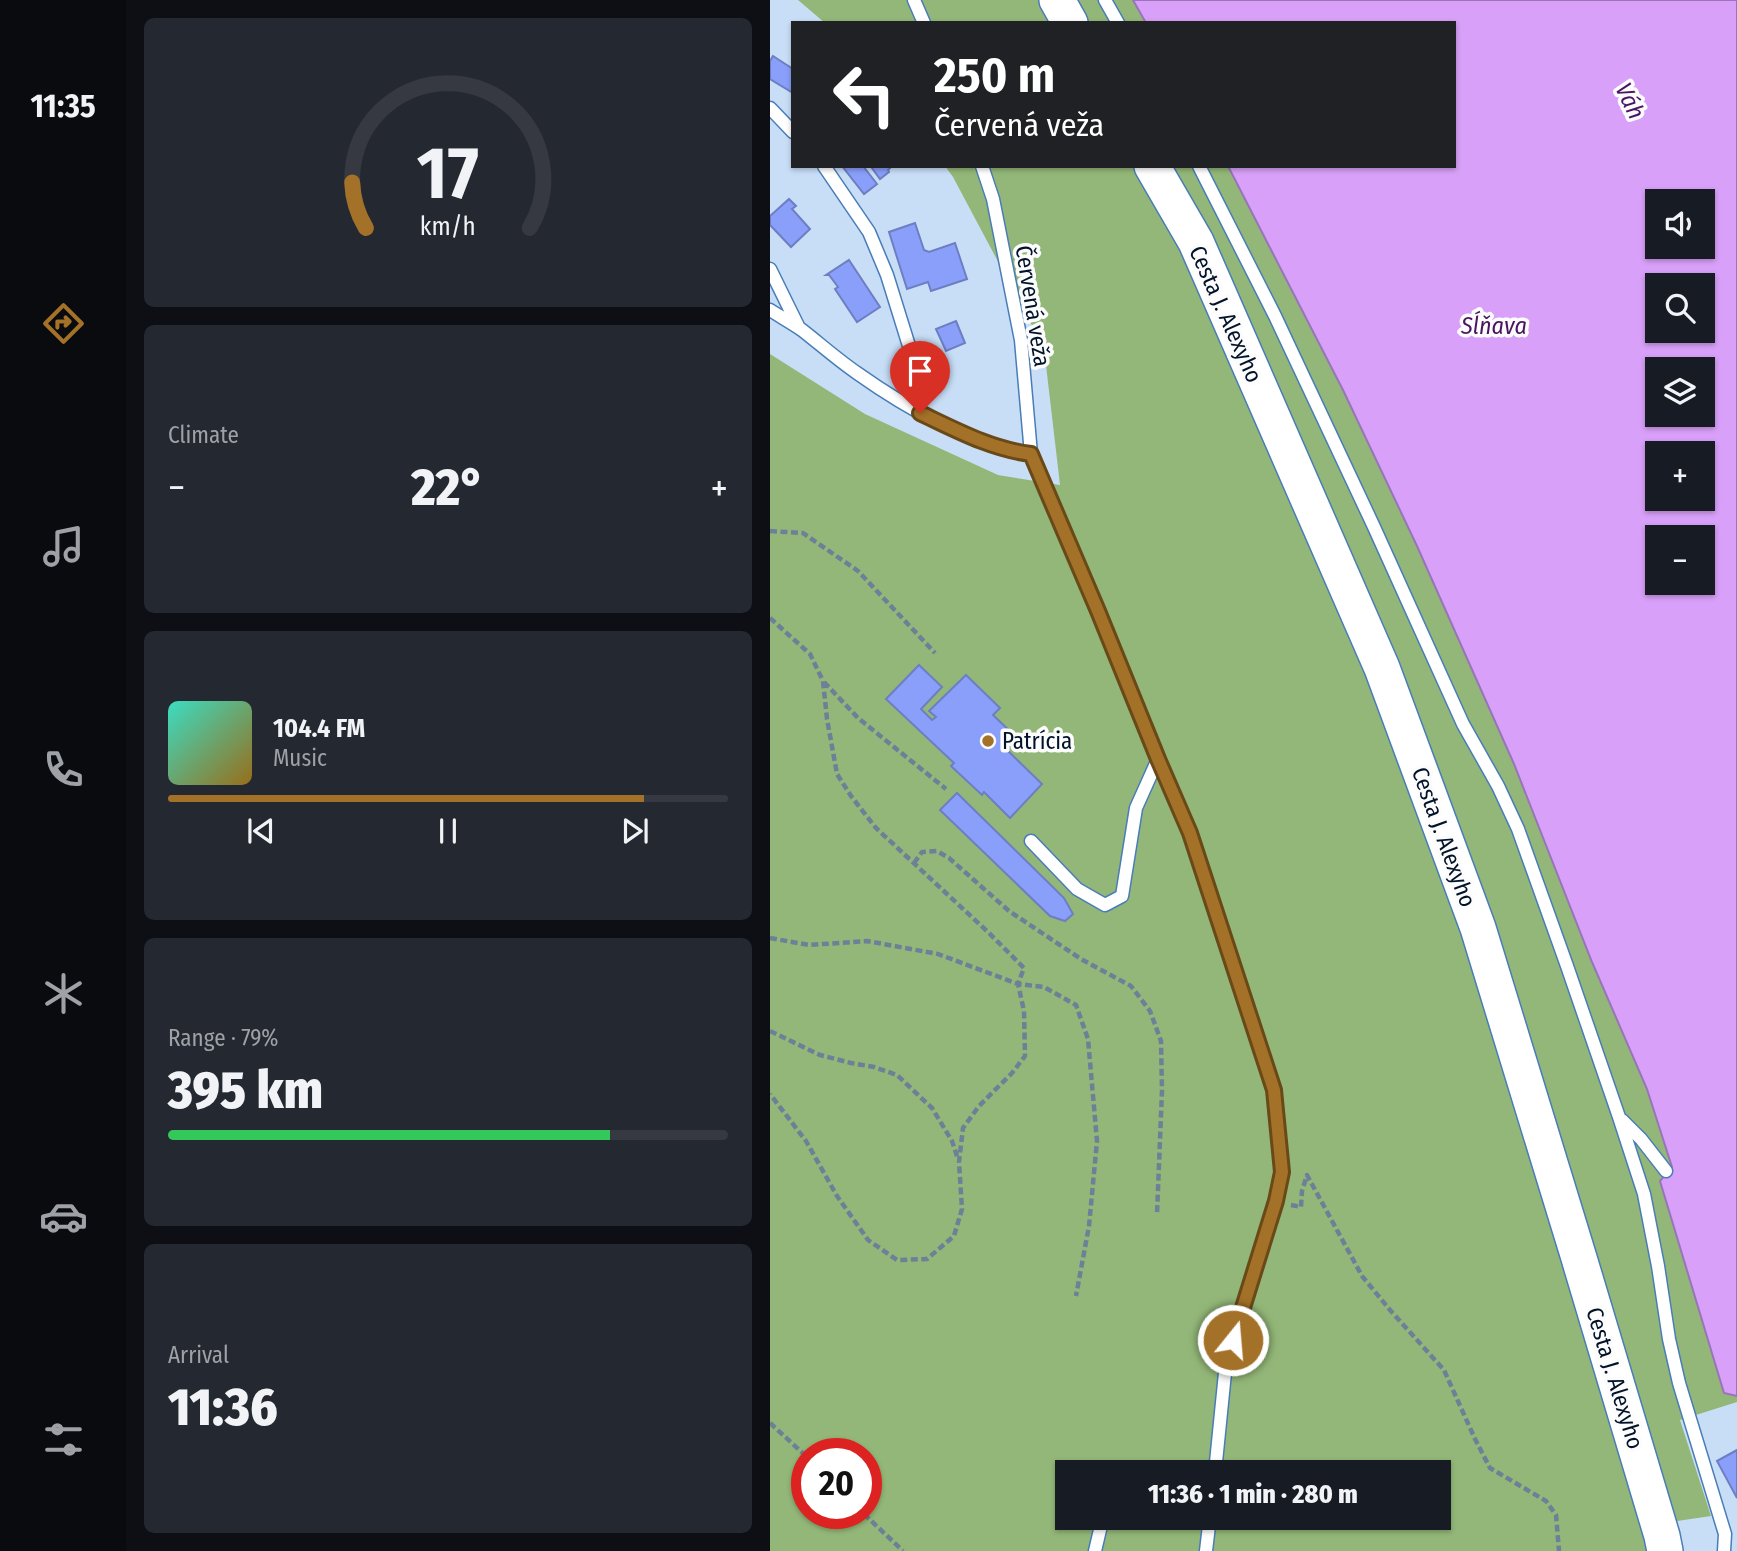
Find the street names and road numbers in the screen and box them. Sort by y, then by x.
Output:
street label: Cesta J. Alexyho [1183,241,1269,387]
street label: Červená veža [1010,243,1057,369]
street label: Cesta J. Alexyho [1406,763,1482,911]
street label: Cesta J. Alexyho [1580,1304,1650,1452]

